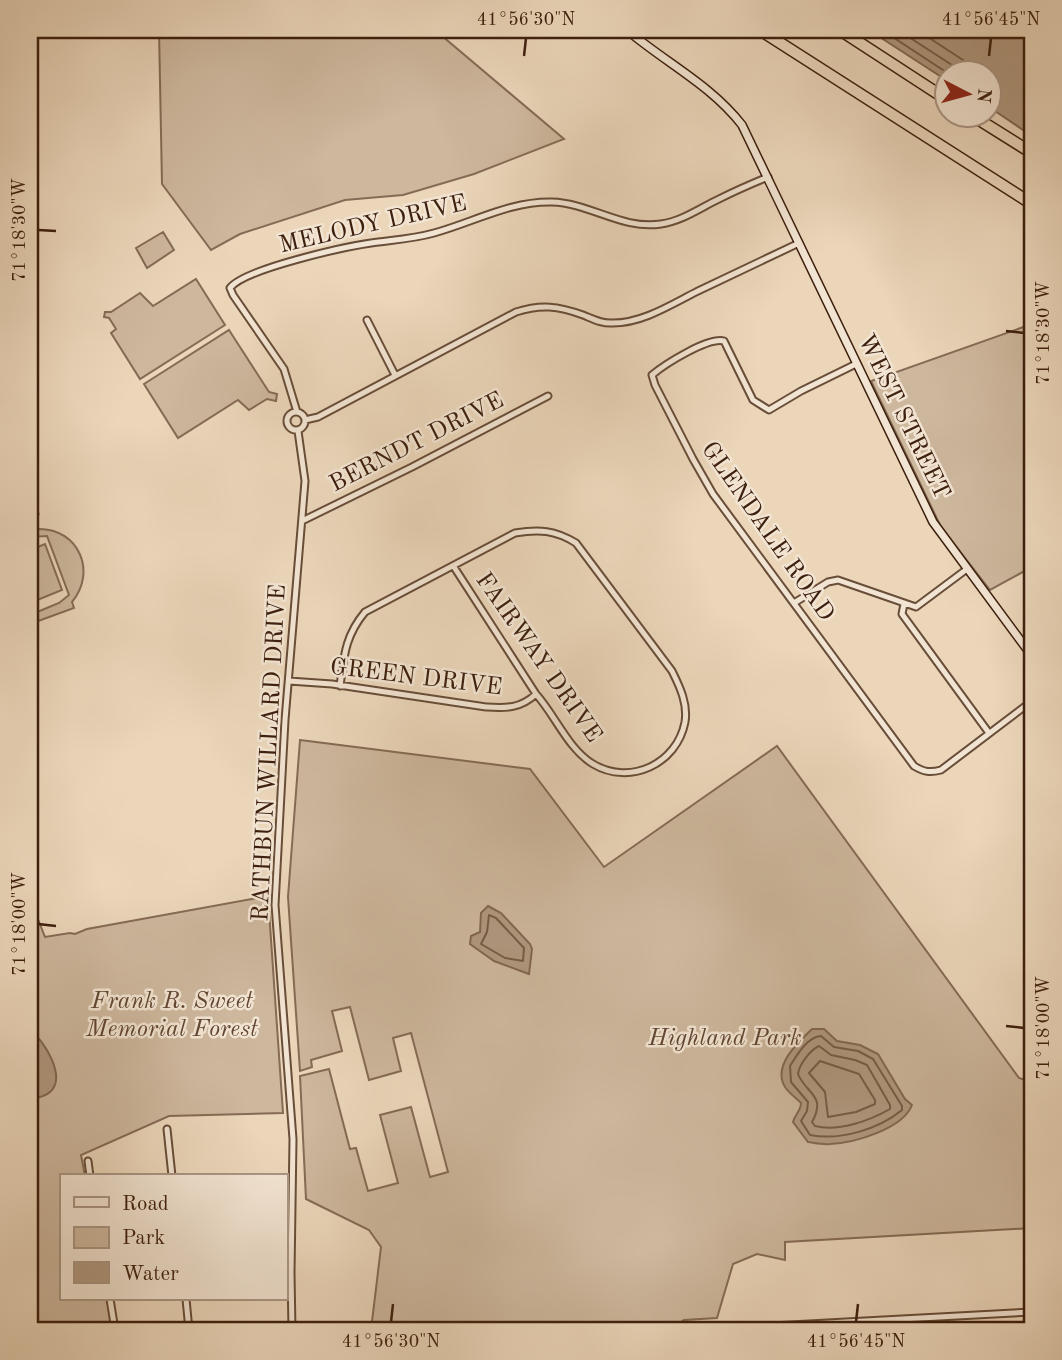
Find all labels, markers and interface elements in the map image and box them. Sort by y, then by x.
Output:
text: 41°56'30"N [477,11,575,29]
text: 41°56'45"N [942,11,1040,29]
north arrow [932,60,1002,130]
text: N [972,87,993,104]
text: 71°18'30"W [11,178,29,282]
street label: MELODY DRIVE [277,192,469,258]
text: 71°18'30"W [1035,281,1053,385]
street label: WEST STREET [853,331,953,503]
street label: BERNDT DRIVE [326,389,508,497]
street label: GLENDALE ROAD [696,438,838,626]
street label: FAIRWAY DRIVE [470,569,606,747]
street label: RATHBUN WILLARD DRIVE [249,584,291,922]
street label: GREEN DRIVE [329,656,503,700]
text: 71°18'00"W [11,872,29,976]
text: 71°18'00"W [1035,976,1053,1080]
park label: Frank R. Sweet Memorial Forest [85,990,258,1042]
park label: Highland Park [647,1027,802,1051]
legend [60,1174,287,1300]
text: Road [122,1194,169,1215]
text: Park [122,1228,165,1249]
text: Water [122,1264,179,1285]
text: 41°56'30"N [342,1333,440,1351]
text: 41°56'45"N [807,1333,905,1351]

